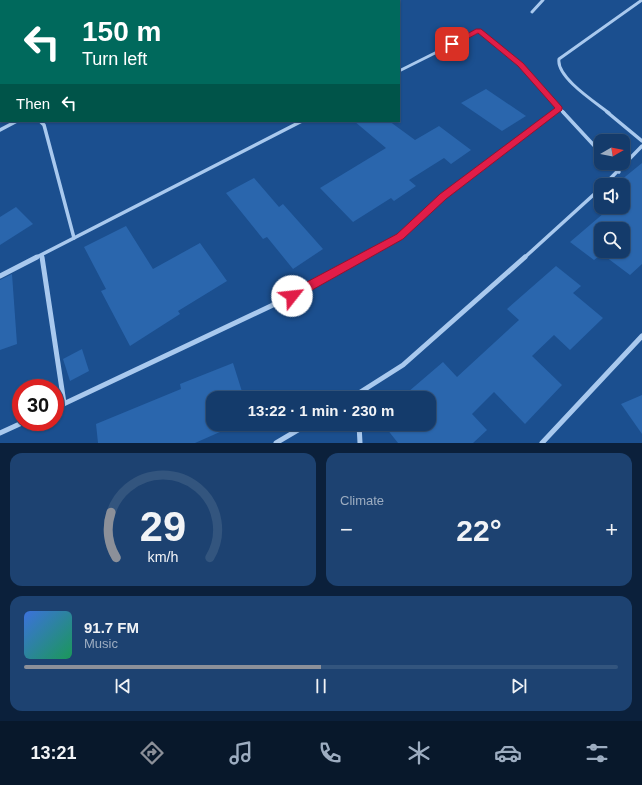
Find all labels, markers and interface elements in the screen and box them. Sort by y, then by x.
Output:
icon: left [16,16,68,68]
text: 150 m [82,16,161,47]
pin [435,27,469,61]
icon: arrive [441,33,463,55]
text: Turn left [82,49,147,69]
icon: left [58,92,80,114]
text: Then [16,95,50,112]
north arrow [594,134,630,170]
map controls [594,134,630,258]
button: sound [594,178,630,214]
button: search [594,222,630,258]
position arrow [271,275,313,317]
speed limit sign: 30 [12,379,64,431]
text: 13:22 · 1 min · 230 m [248,402,394,419]
text: Climate [340,493,384,508]
text: 29 [140,502,186,549]
text: 22° [456,514,502,547]
text: − [340,517,353,542]
text: + [605,517,618,542]
text: km/h [148,548,179,564]
text: 91.7 FM [84,619,139,636]
text: Music [84,636,118,651]
icon: previous [112,675,134,697]
icon: pause [310,675,332,697]
icon: next [508,675,530,697]
icon: directions [138,739,166,767]
icon: music [227,739,255,767]
icon: phone [316,739,344,767]
icon: climate [405,739,433,767]
icon: car [494,739,522,767]
icon: filters [583,739,611,767]
text: 13:21 [31,743,77,763]

